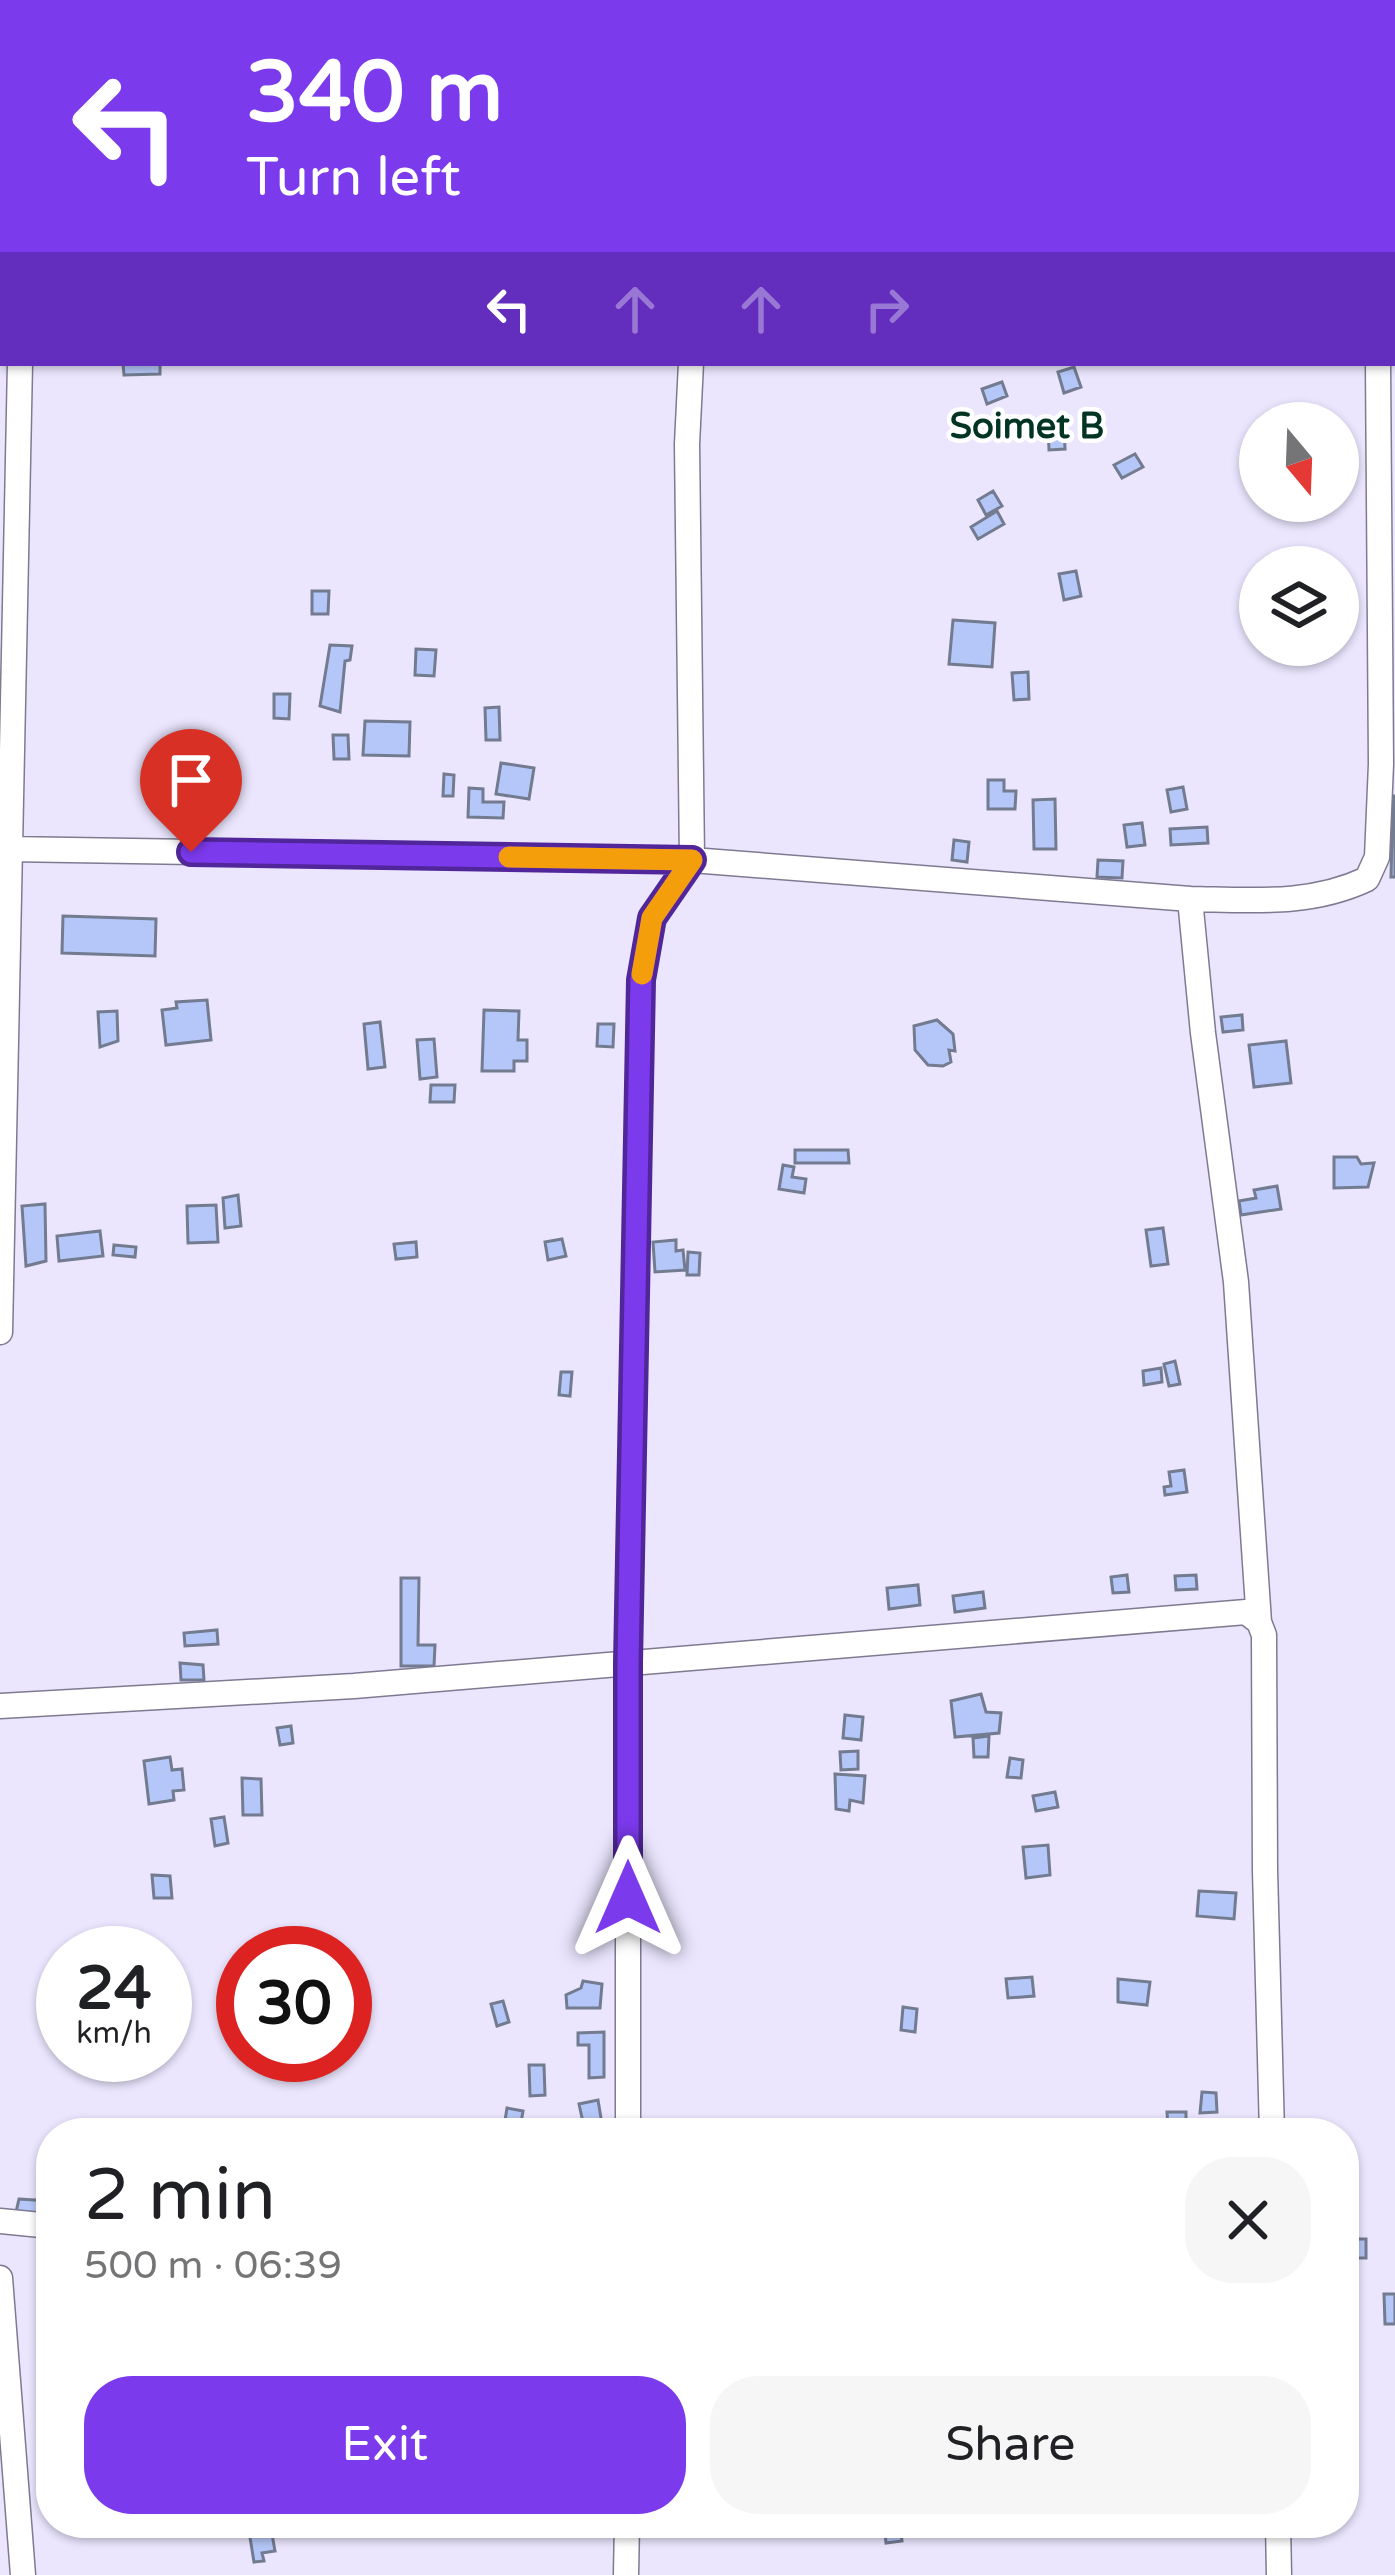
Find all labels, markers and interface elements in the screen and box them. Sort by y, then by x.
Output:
text: 340 m [246,43,503,144]
icon: left [48,48,204,204]
text: Turn left [246,145,461,210]
icon: left [476,276,542,342]
icon: ahead [602,276,668,342]
icon: ahead [728,276,794,342]
icon: right [854,276,920,342]
north arrow [1239,402,1359,522]
map controls [1239,402,1359,666]
district label: Soimet B [950,405,1104,448]
button: layers [1239,546,1359,666]
pin [140,729,242,852]
icon: arrive [158,747,224,813]
position arrow [565,1835,691,1961]
speed limit sign: 30 [216,1926,372,2082]
text: 24 [76,1953,152,2025]
text: km/h [76,2015,152,2052]
text: 2 min [84,2153,276,2240]
button: close [1185,2157,1311,2283]
text: 500 m · 06:39 [84,2242,342,2289]
button: Exit [84,2376,686,2514]
button: Share [710,2376,1311,2514]

